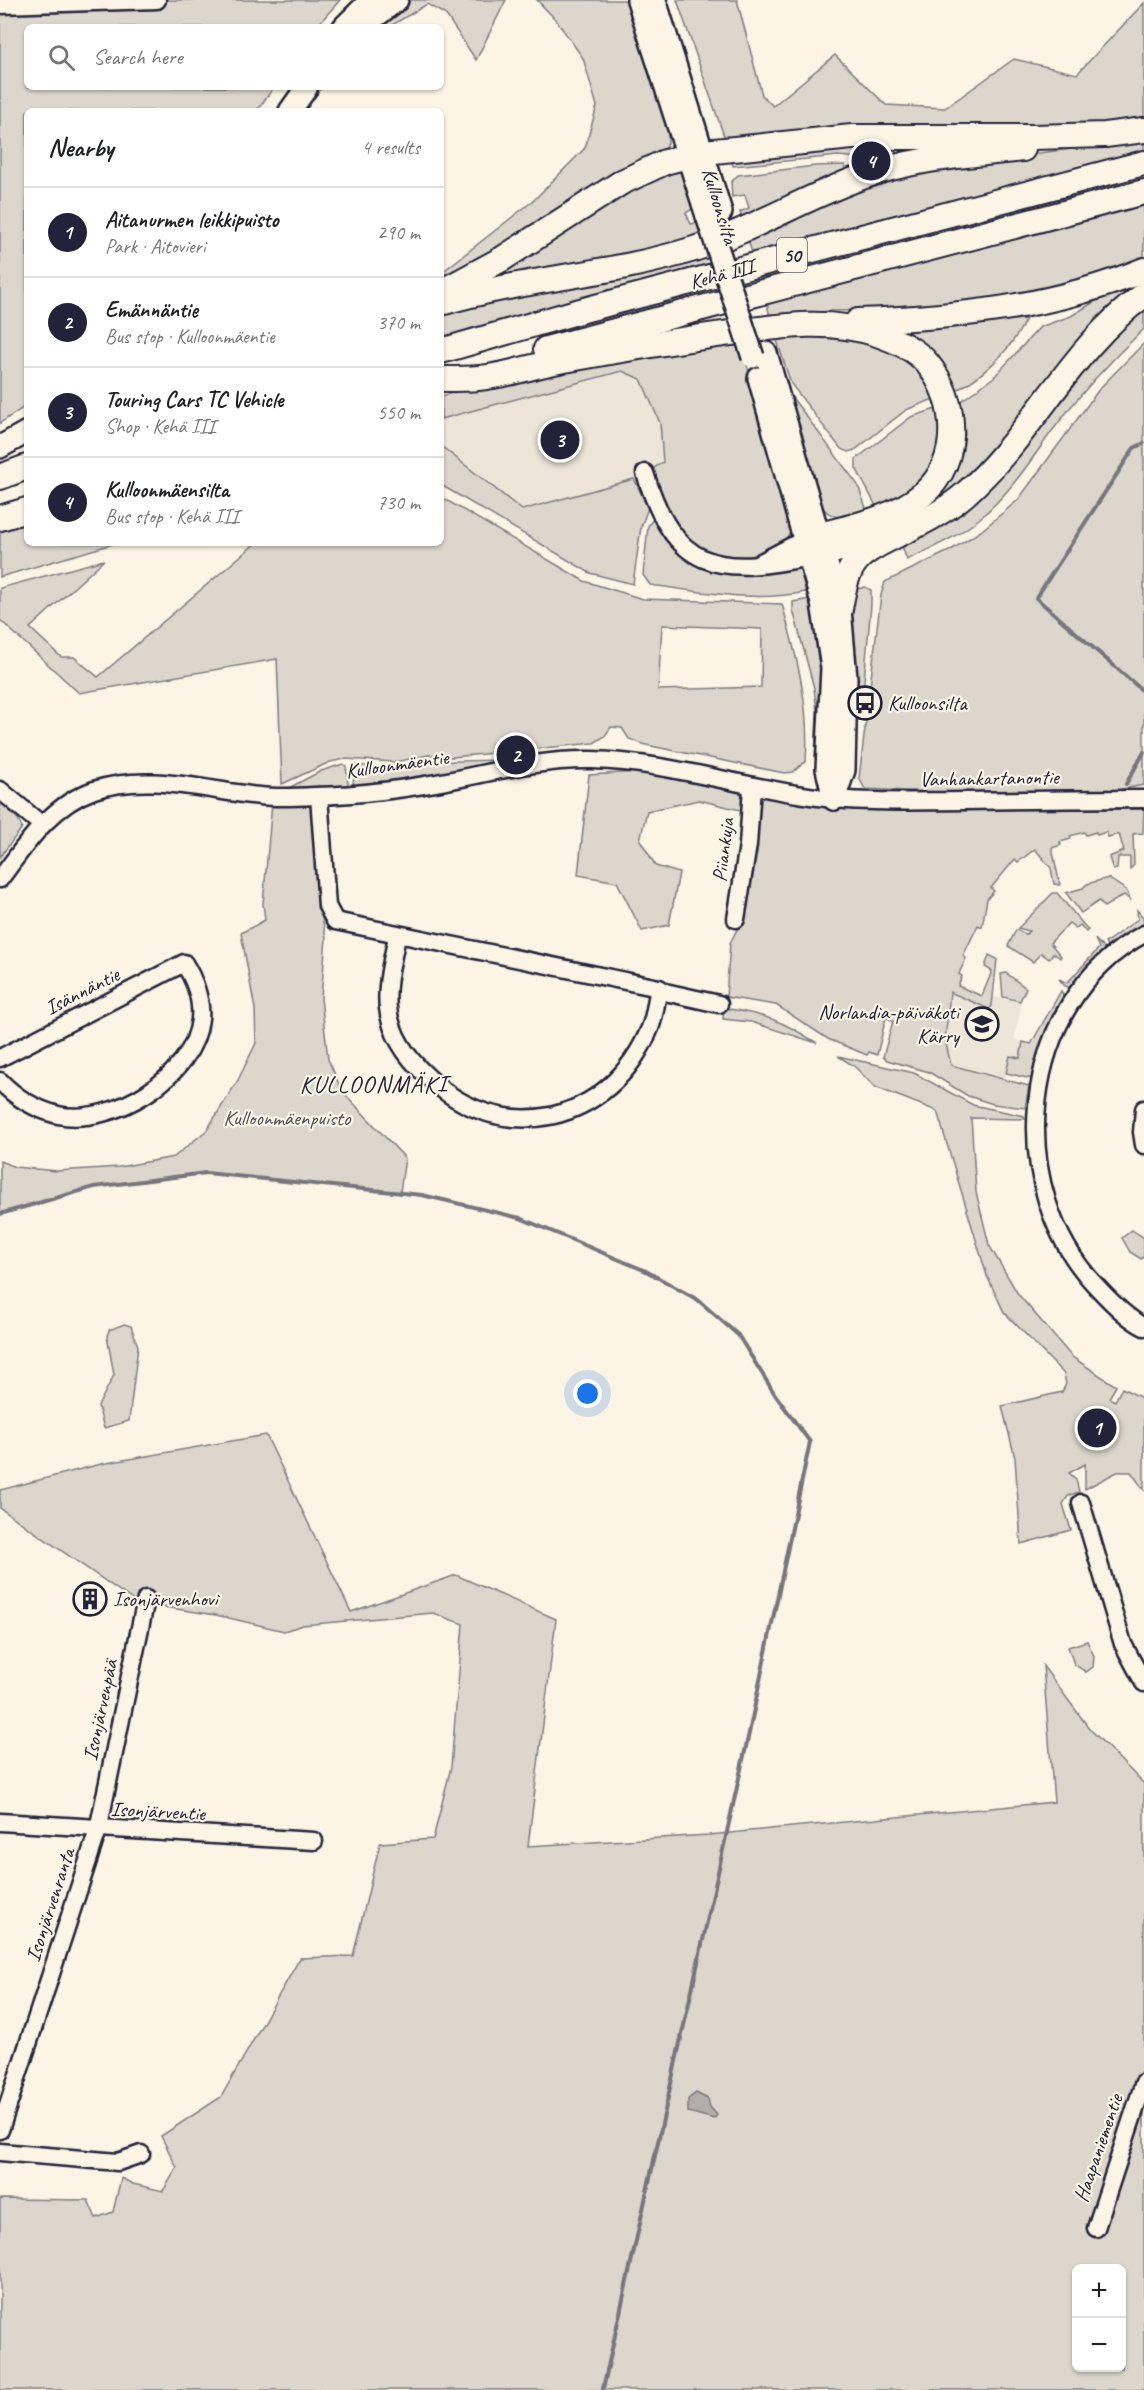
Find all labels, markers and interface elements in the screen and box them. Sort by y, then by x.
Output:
search box [24,24,444,90]
icon: search [45,41,78,74]
text: Search here [93,43,183,71]
text: Nearby [48,131,113,164]
text: 4 results [361,135,420,160]
pin: 4 [852,138,890,184]
street label: Kulloonsilta [696,165,744,249]
text: Aitanurmen leikkipuisto [105,206,278,234]
text: 1 [63,220,72,245]
text: 290 m [377,220,420,245]
text: Park · Aitovieri [105,234,205,259]
road number: 50 [777,238,807,272]
street label: Kehä III [687,252,762,295]
text: Emännäntie [105,296,198,324]
text: 2 [63,310,72,335]
text: 370 m [377,310,420,335]
text: Bus stop · Kulloonmäentie [105,324,274,349]
text: Touring Cars TC Vehicle [105,386,283,414]
text: 3 [63,400,72,425]
text: 550 m [377,400,420,425]
text: Shop · Kehä III [105,414,215,439]
pin: 3 [540,418,580,462]
text: Kulloonmäensilta [105,476,229,504]
text: 4 [63,490,72,515]
text: 730 m [377,490,420,515]
text: Bus stop · Kehä III [105,504,239,529]
bus stop icon: Kulloonsilta [847,685,883,721]
place label: Kulloonsilta [888,690,968,716]
pin: 2 [496,732,536,777]
street label: Kulloonmäentie [344,744,451,784]
street label: Vanhankartanontie [919,764,1061,792]
street label: Piiankuja [706,815,740,883]
street label: Isännäntie [41,961,124,1021]
place label: Norlandia-päiväkoti Kärry [818,999,962,1049]
school or university icon: Norlandia-päiväkoti Kärry [964,1006,1000,1042]
district label: KULLOONMÄKI [300,1069,452,1099]
park label: Kulloonmäenpuisto [224,1105,352,1131]
your location [573,1379,602,1408]
pin: 1 [1078,1406,1116,1450]
building icon: Isonjärvenhovi [72,1581,108,1617]
place label: Isonjärvenhovi [113,1586,221,1612]
street label: Isonjärvenpää [77,1655,124,1763]
street label: Isonjärventie [110,1796,207,1827]
street label: Isonjärvenranta [19,1843,81,1965]
street label: Haapaniementie [1067,2090,1129,2205]
map controls [1072,2264,1126,2372]
button: + [1072,2264,1126,2318]
button: − [1072,2318,1126,2372]

